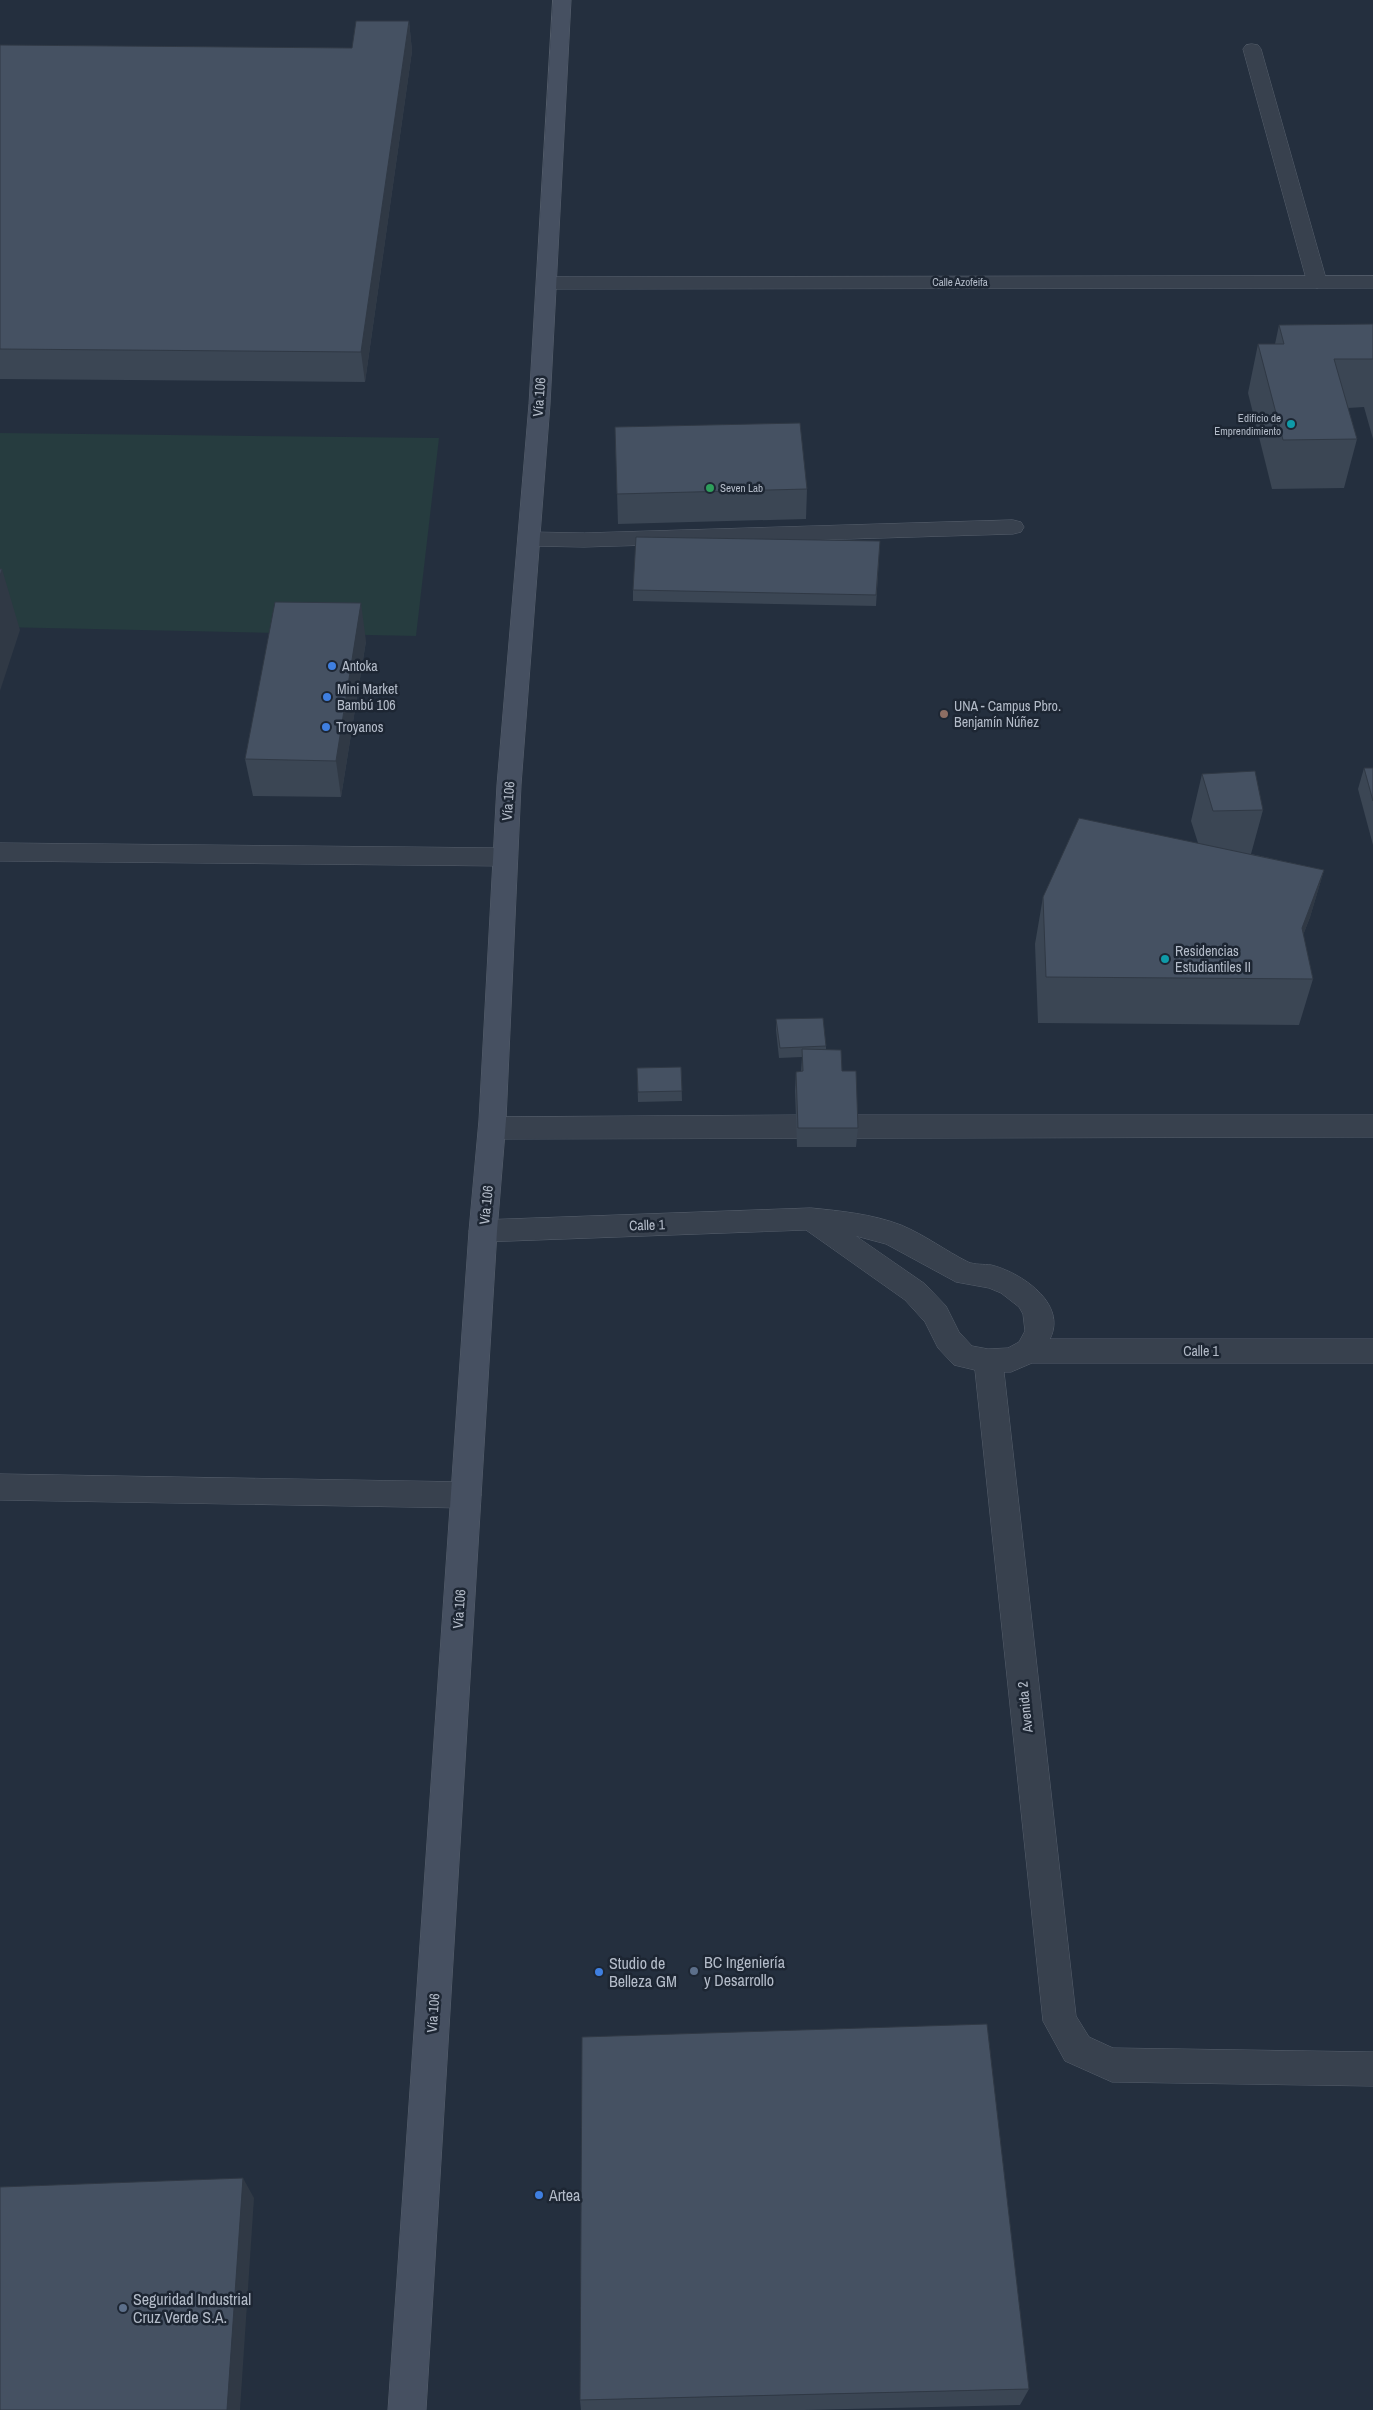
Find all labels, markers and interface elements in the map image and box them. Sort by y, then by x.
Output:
street label: Calle Azofeifa [932,275,988,289]
street label: Vía 106 [529,377,549,417]
place label: Edificio de Emprendimiento [1214,411,1281,438]
marker: Edificio de Emprendimiento [1285,418,1297,430]
place label: Seven Lab [720,481,763,495]
marker: Seven Lab [704,482,716,494]
place label: Antoka [341,657,378,675]
marker: Antoka [326,660,338,672]
place label: Mini Market Bambú 106 [337,680,398,714]
marker: Mini Market Bambú 106 [321,691,333,703]
place label: UNA - Campus Pbro. Benjamín Núñez [954,697,1061,731]
marker: UNA - Campus Pbro. Benjamín Núñez [938,708,950,720]
place label: Troyanos [336,718,384,736]
marker: Troyanos [320,721,332,733]
street label: Vía 106 [498,781,518,821]
place label: Residencias Estudiantiles II [1175,942,1251,976]
marker: Residencias Estudiantiles II [1159,953,1171,965]
street label: Vía 106 [475,1184,497,1226]
street label: Calle 1 [629,1215,666,1235]
street label: Calle 1 [1183,1342,1219,1360]
street label: Vía 106 [449,1589,469,1629]
street label: Avenida 2 [1013,1680,1037,1735]
place label: BC Ingeniería y Desarrollo [704,1951,786,1991]
place label: Studio de Belleza GM [609,1952,677,1992]
marker: BC Ingeniería y Desarrollo [688,1965,700,1977]
marker: Studio de Belleza GM [593,1966,605,1978]
street label: Vía 106 [423,1993,443,2033]
place label: Artea [548,2184,581,2206]
marker: Artea [533,2189,545,2201]
place label: Seguridad Industrial Cruz Verde S.A. [133,2288,251,2328]
marker: Seguridad Industrial Cruz Verde S.A. [117,2302,129,2314]

